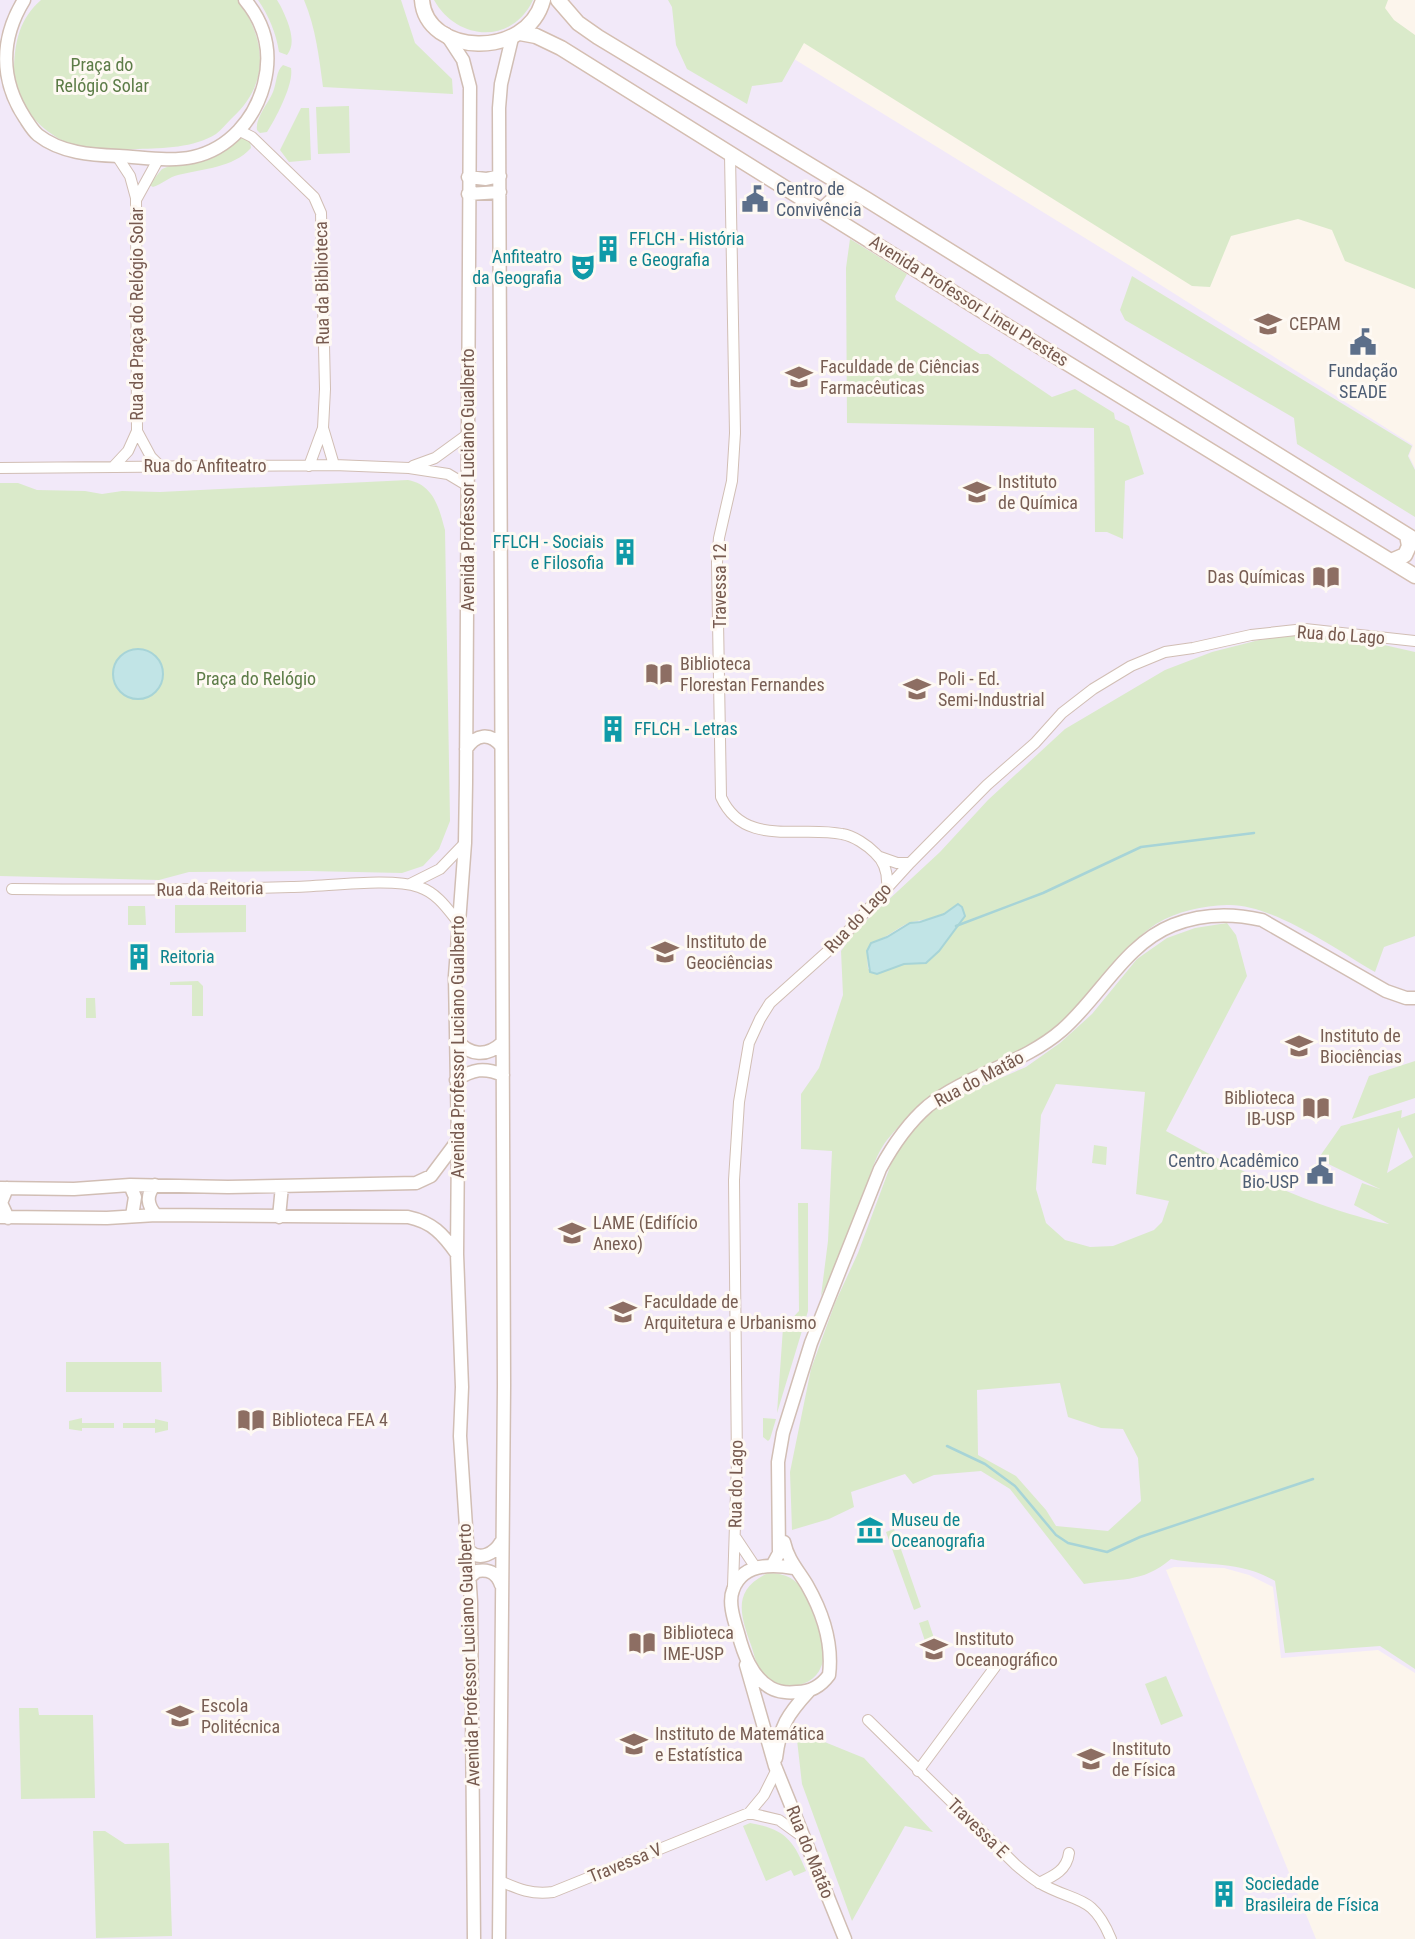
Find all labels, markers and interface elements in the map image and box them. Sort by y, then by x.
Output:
park label: Praça do Relógio Solar [55,54,149,96]
place label: Centro de Convivência [776,178,862,220]
public building icon: Centro de Convivência [740,184,770,214]
street label: Rua da Praça do Relógio Solar [126,207,147,421]
street label: Rua da Biblioteca [310,221,333,345]
place label: FFLCH - História e Geografia [629,228,744,270]
street label: Avenida Professor Lineu Prestes [866,231,1073,371]
building icon: FFLCH - História e Geografia [593,234,623,264]
place label: Anfiteatro da Geografia [472,246,562,288]
theatre icon: Anfiteatro da Geografia [568,252,598,282]
school or university icon: CEPAM [1253,309,1283,339]
place label: CEPAM [1289,313,1341,334]
public building icon: Fundação SEADE [1348,327,1378,357]
street label: Avenida Professor Luciano Gualberto [457,348,478,612]
place label: Faculdade de Ciências Farmacêuticas [820,356,979,398]
place label: Fundação SEADE [1328,360,1398,402]
school or university icon: Faculdade de Ciências Farmacêuticas [784,362,814,392]
street label: Rua do Anfiteatro [143,455,267,476]
place label: Instituto de Química [998,471,1078,513]
school or university icon: Instituto de Química [962,477,992,507]
place label: FFLCH - Sociais e Filosofia [493,531,604,573]
building icon: FFLCH - Sociais e Filosofia [610,537,640,567]
street label: Travessa 12 [709,543,730,629]
library icon: Das Químicas [1311,562,1341,592]
place label: Das Químicas [1207,566,1305,587]
street label: Rua do Lago [1296,621,1386,648]
place label: Biblioteca Florestan Fernandes [680,653,825,695]
library icon: Biblioteca Florestan Fernandes [644,659,674,689]
park label: Praça do Relógio [196,668,316,689]
place label: Poli - Ed. Semi-Industrial [938,668,1045,710]
school or university icon: Poli - Ed. Semi-Industrial [902,674,932,704]
building icon: FFLCH - Letras [598,714,628,744]
place label: FFLCH - Letras [634,718,738,739]
street label: Rua da Reitoria [156,877,264,900]
street label: Rua do Lago [820,878,895,957]
street label: Avenida Professor Luciano Gualberto [447,915,468,1179]
place label: Instituto de Geociências [686,931,773,973]
school or university icon: Instituto de Geociências [650,937,680,967]
building icon: Reitoria [124,942,154,972]
place label: Reitoria [160,946,215,967]
place label: Instituto de Biociências [1320,1025,1402,1067]
school or university icon: Instituto de Biociências [1284,1031,1314,1061]
street label: Rua do Matão [930,1046,1027,1111]
place label: Biblioteca IB-USP [1224,1087,1295,1129]
library icon: Biblioteca IB-USP [1301,1093,1331,1123]
place label: Centro Acadêmico Bio-USP [1168,1150,1299,1192]
public building icon: Centro Acadêmico Bio-USP [1305,1156,1335,1186]
place label: LAME (Edifício Anexo) [593,1212,698,1255]
school or university icon: LAME (Edifício Anexo) [557,1218,587,1248]
place label: Faculdade de Arquitetura e Urbanismo [644,1291,817,1333]
school or university icon: Faculdade de Arquitetura e Urbanismo [608,1297,638,1327]
library icon: Biblioteca FEA 4 [236,1405,266,1435]
place label: Biblioteca FEA 4 [272,1409,388,1430]
street label: Rua do Lago [724,1440,747,1528]
place label: Museu de Oceanografia [891,1509,985,1551]
museum icon: Museu de Oceanografia [855,1515,885,1545]
street label: Avenida Professor Luciano Gualberto [453,1523,484,1787]
place label: Biblioteca IME-USP [663,1622,734,1664]
library icon: Biblioteca IME-USP [627,1628,657,1658]
place label: Instituto Oceanográfico [955,1628,1058,1670]
school or university icon: Instituto Oceanográfico [919,1634,949,1664]
place label: Escola Politécnica [201,1695,280,1737]
school or university icon: Escola Politécnica [165,1701,195,1731]
place label: Instituto de Matemática e Estatística [655,1723,824,1765]
school or university icon: Instituto de Matemática e Estatística [619,1729,649,1759]
place label: Instituto de Física [1112,1738,1176,1780]
school or university icon: Instituto de Física [1076,1744,1106,1774]
street label: Travessa E [944,1794,1013,1862]
street label: Rua do Matão [782,1802,839,1901]
street label: Travessa V [585,1838,665,1887]
place label: Sociedade Brasileira de Física [1245,1873,1379,1915]
building icon: Sociedade Brasileira de Física [1209,1879,1239,1909]

